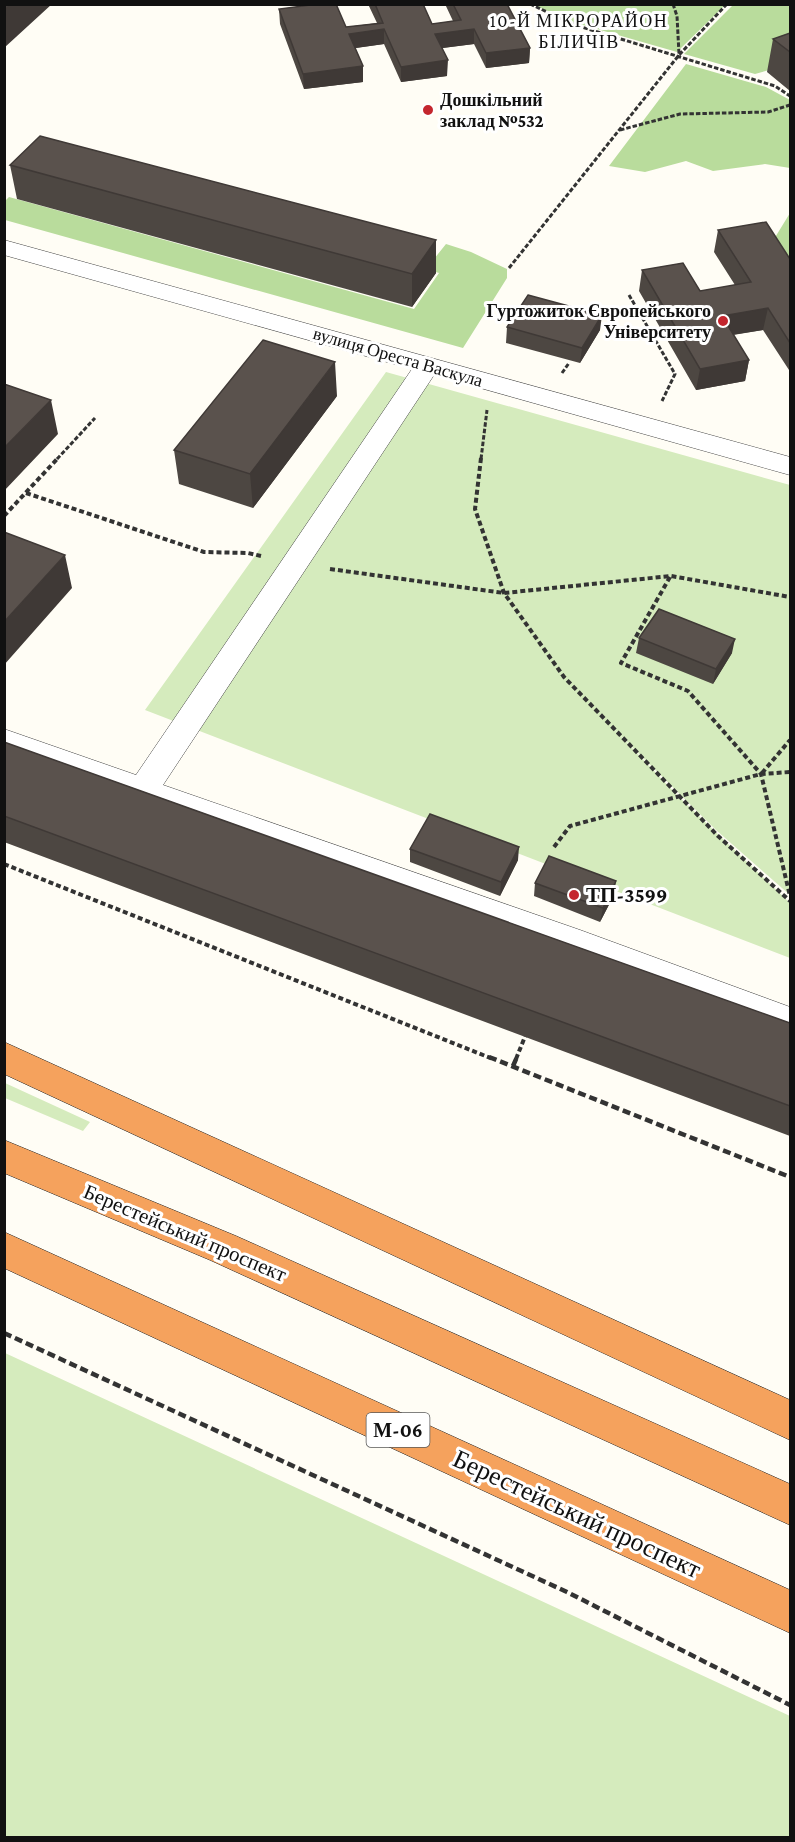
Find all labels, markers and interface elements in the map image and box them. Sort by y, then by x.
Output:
district label: 10-Й МІКРОРАЙОН БІЛИЧІВ [490,11,668,52]
place label: Дошкільний заклад №532 [440,90,544,131]
marker: Дошкільний заклад №532 [421,103,435,117]
place label: Гуртожиток Європейського Університету [486,301,711,342]
marker: Гуртожиток Європейського Університету [716,314,730,328]
street label: вулиця Ореста Васкула [311,323,485,391]
place label: ТП-3599 [586,883,667,907]
marker: ТП-3599 [567,888,581,902]
street label: Берестейський проспект [80,1179,290,1287]
road number: М-06 [366,1413,430,1447]
street label: Берестейський проспект [449,1444,705,1584]

